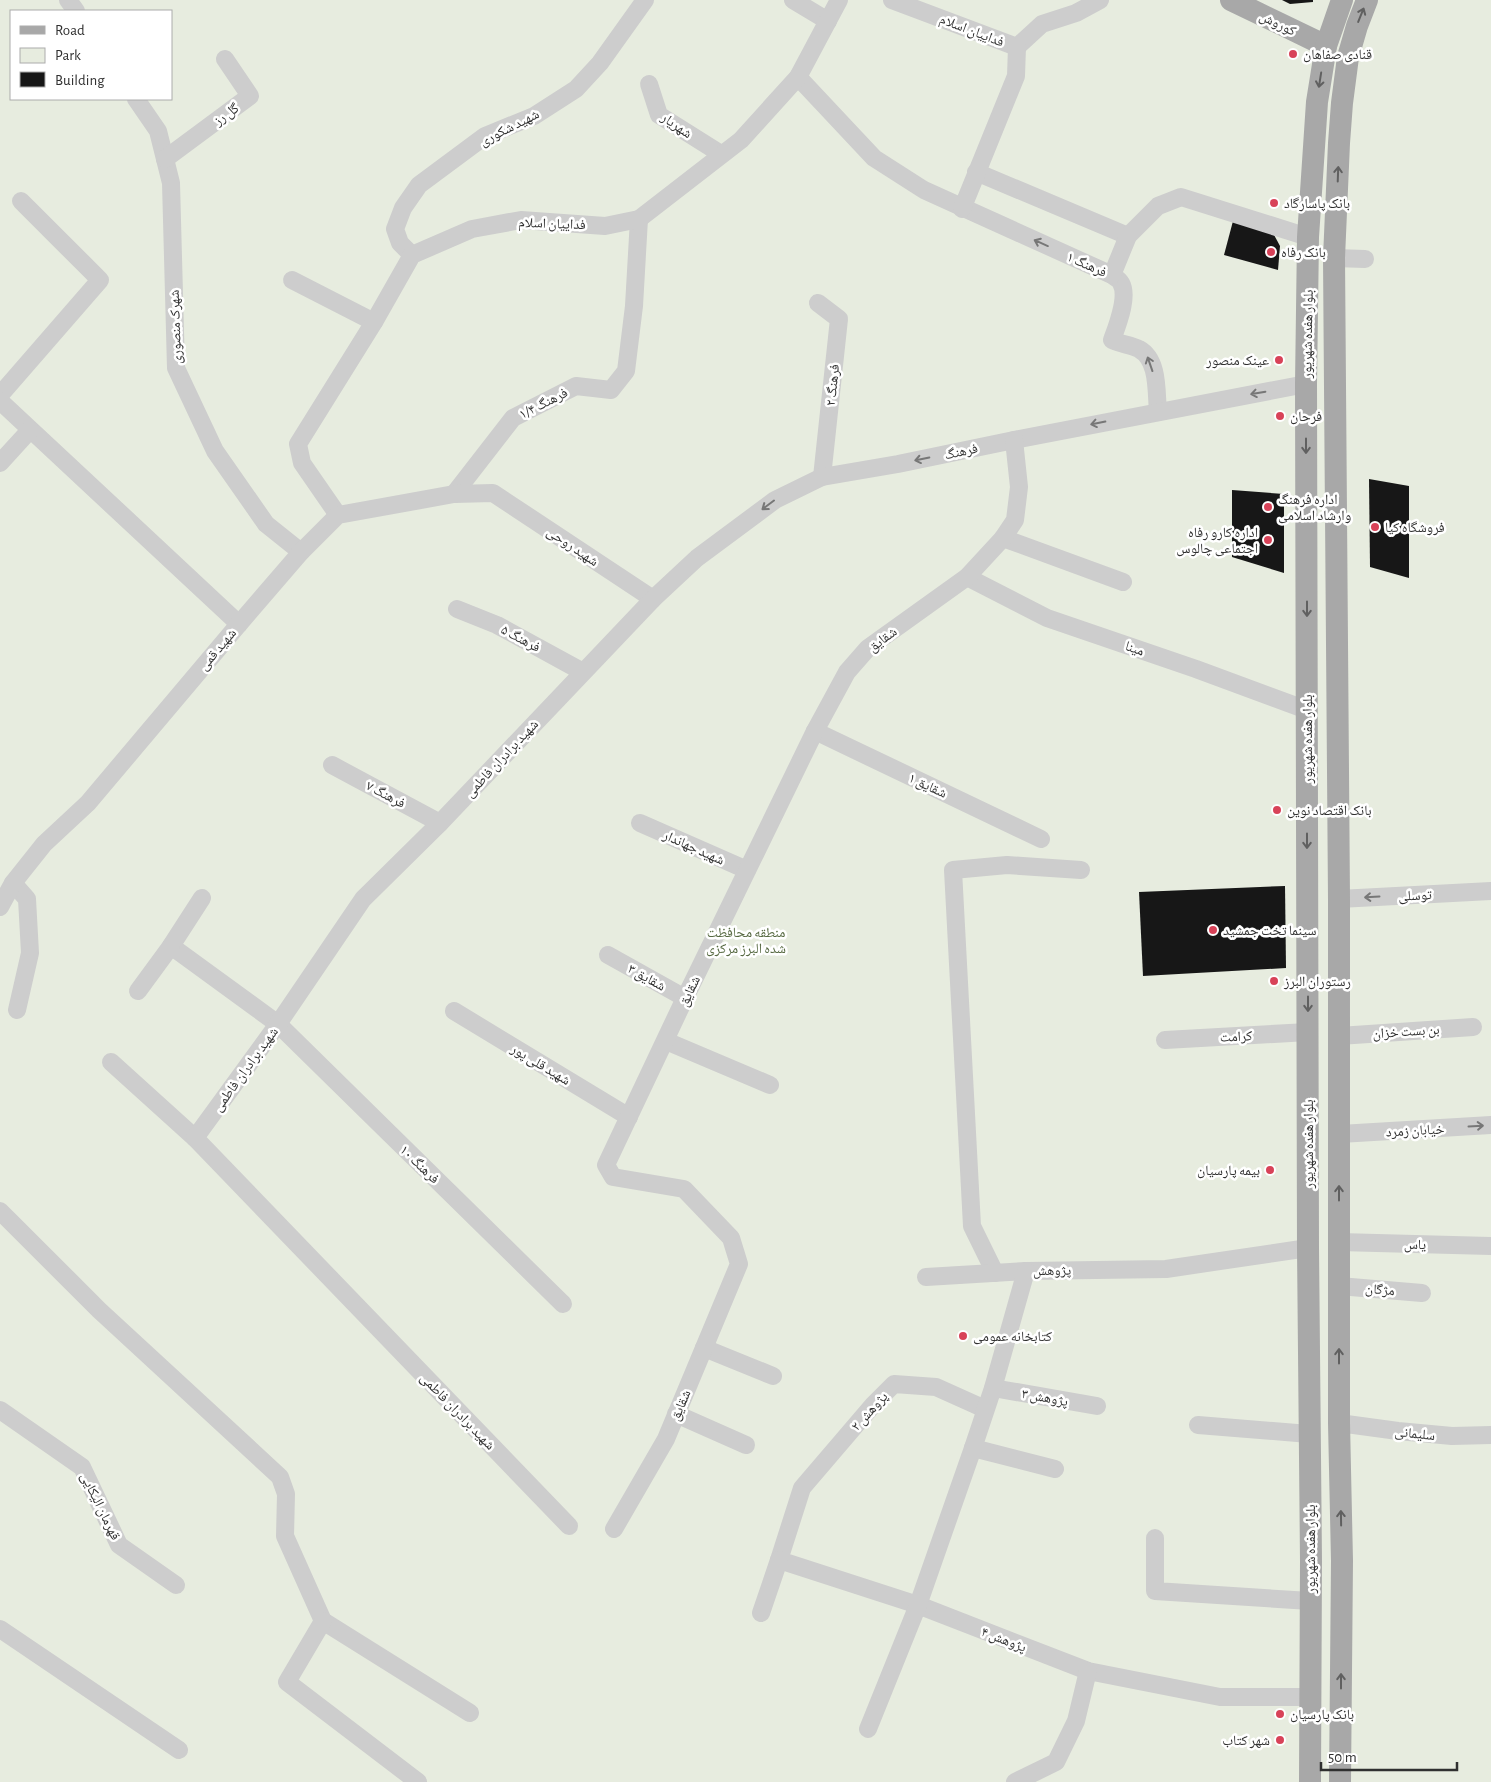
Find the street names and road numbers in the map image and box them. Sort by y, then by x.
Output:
street label: کوروش [1257,9,1298,40]
street label: فداییان اسلام [937,12,1006,52]
street label: گل رز [211,101,242,130]
street label: شهید شکوری [477,107,542,150]
street label: شهریار [657,110,694,142]
street label: فداییان اسلام [518,216,586,234]
street label: فرهنگ ۱ [1064,250,1109,281]
street label: شهرک منصوری [168,289,185,364]
street label: بلوار هفده شهریور [1300,289,1317,380]
street label: فرهنگ ۲ [824,363,843,407]
street label: فرهنگ ۱/۴ [517,386,571,423]
street label: فرهنگ [943,442,979,463]
street label: شهید روحی [544,525,601,570]
street label: فرهنگ ۵ [498,623,543,656]
street label: شقایق [866,625,901,657]
street label: شهید قمی [196,626,240,674]
street label: مینا [1123,639,1146,659]
street label: بلوار هفده شهریور [1301,694,1316,785]
street label: شهید برادران فاطمی [462,717,542,801]
street label: شقایق ۱ [905,771,949,803]
street label: فرهنگ ۷ [363,779,408,812]
street label: شهید جهاندار [659,828,726,869]
street label: توسلی [1398,888,1432,905]
street label: شقایق ۳ [624,962,668,996]
street label: شقایق [677,974,705,1010]
street label: بن بست خزان [1372,1023,1440,1042]
street label: شهید برادران فاطمی [211,1025,282,1115]
street label: کرامت [1219,1029,1253,1046]
street label: شهید قلی پور [507,1041,573,1089]
street label: بلوار هفده شهریور [1302,1099,1317,1190]
street label: خیابان زمرد [1385,1122,1445,1141]
street label: فرهنگ ۱۰ [396,1143,442,1187]
street label: یاس [1404,1238,1427,1253]
street label: پژوهش [1033,1264,1072,1279]
street label: مژگان [1364,1282,1395,1299]
street label: شهید برادران فاطمی [417,1371,497,1453]
street label: پژوهش ۳ [1020,1387,1069,1410]
street label: شقایق [668,1388,695,1424]
street label: پژوهش ۲ [849,1389,892,1435]
street label: سلیمانی [1394,1425,1436,1444]
street label: قهرمان الیکایی [77,1471,122,1543]
street label: بلوار هفده شهریور [1304,1504,1319,1595]
street label: پژوهش ۴ [979,1625,1028,1656]

